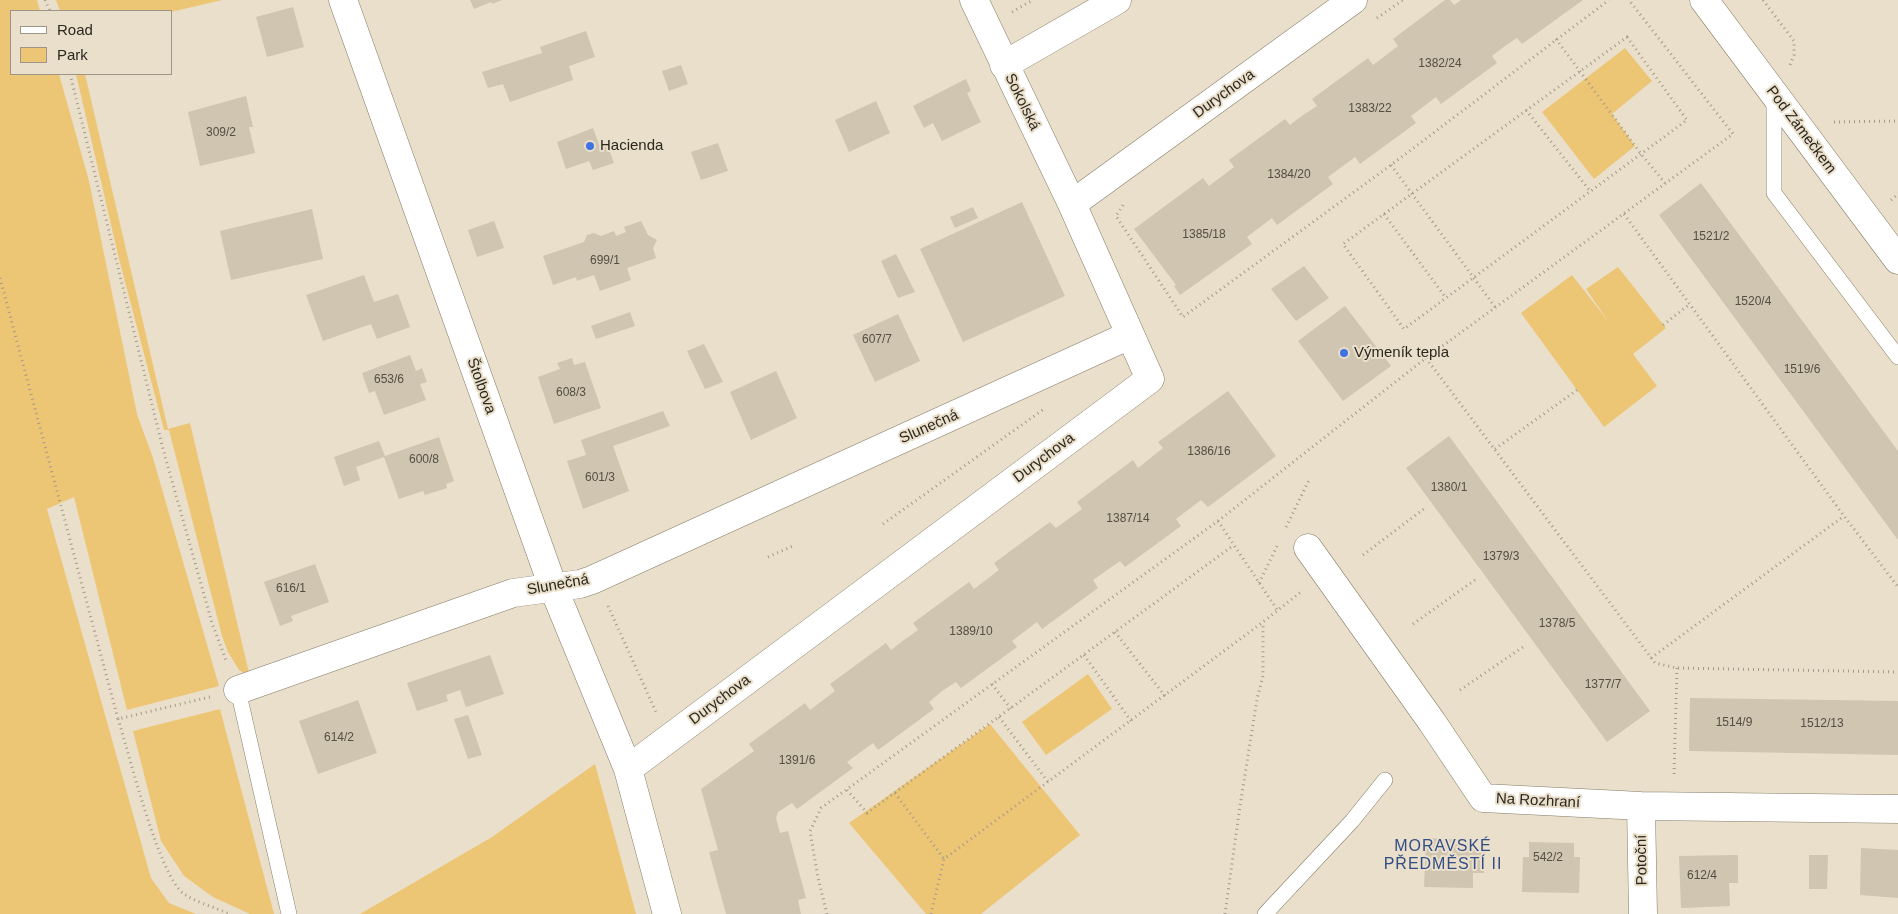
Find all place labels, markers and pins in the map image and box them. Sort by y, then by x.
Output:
place label: Hacienda [600,137,663,155]
marker: Hacienda [584,140,596,152]
place label: Výmeník tepla [1354,344,1449,362]
marker: Výmeník tepla [1338,347,1350,359]

